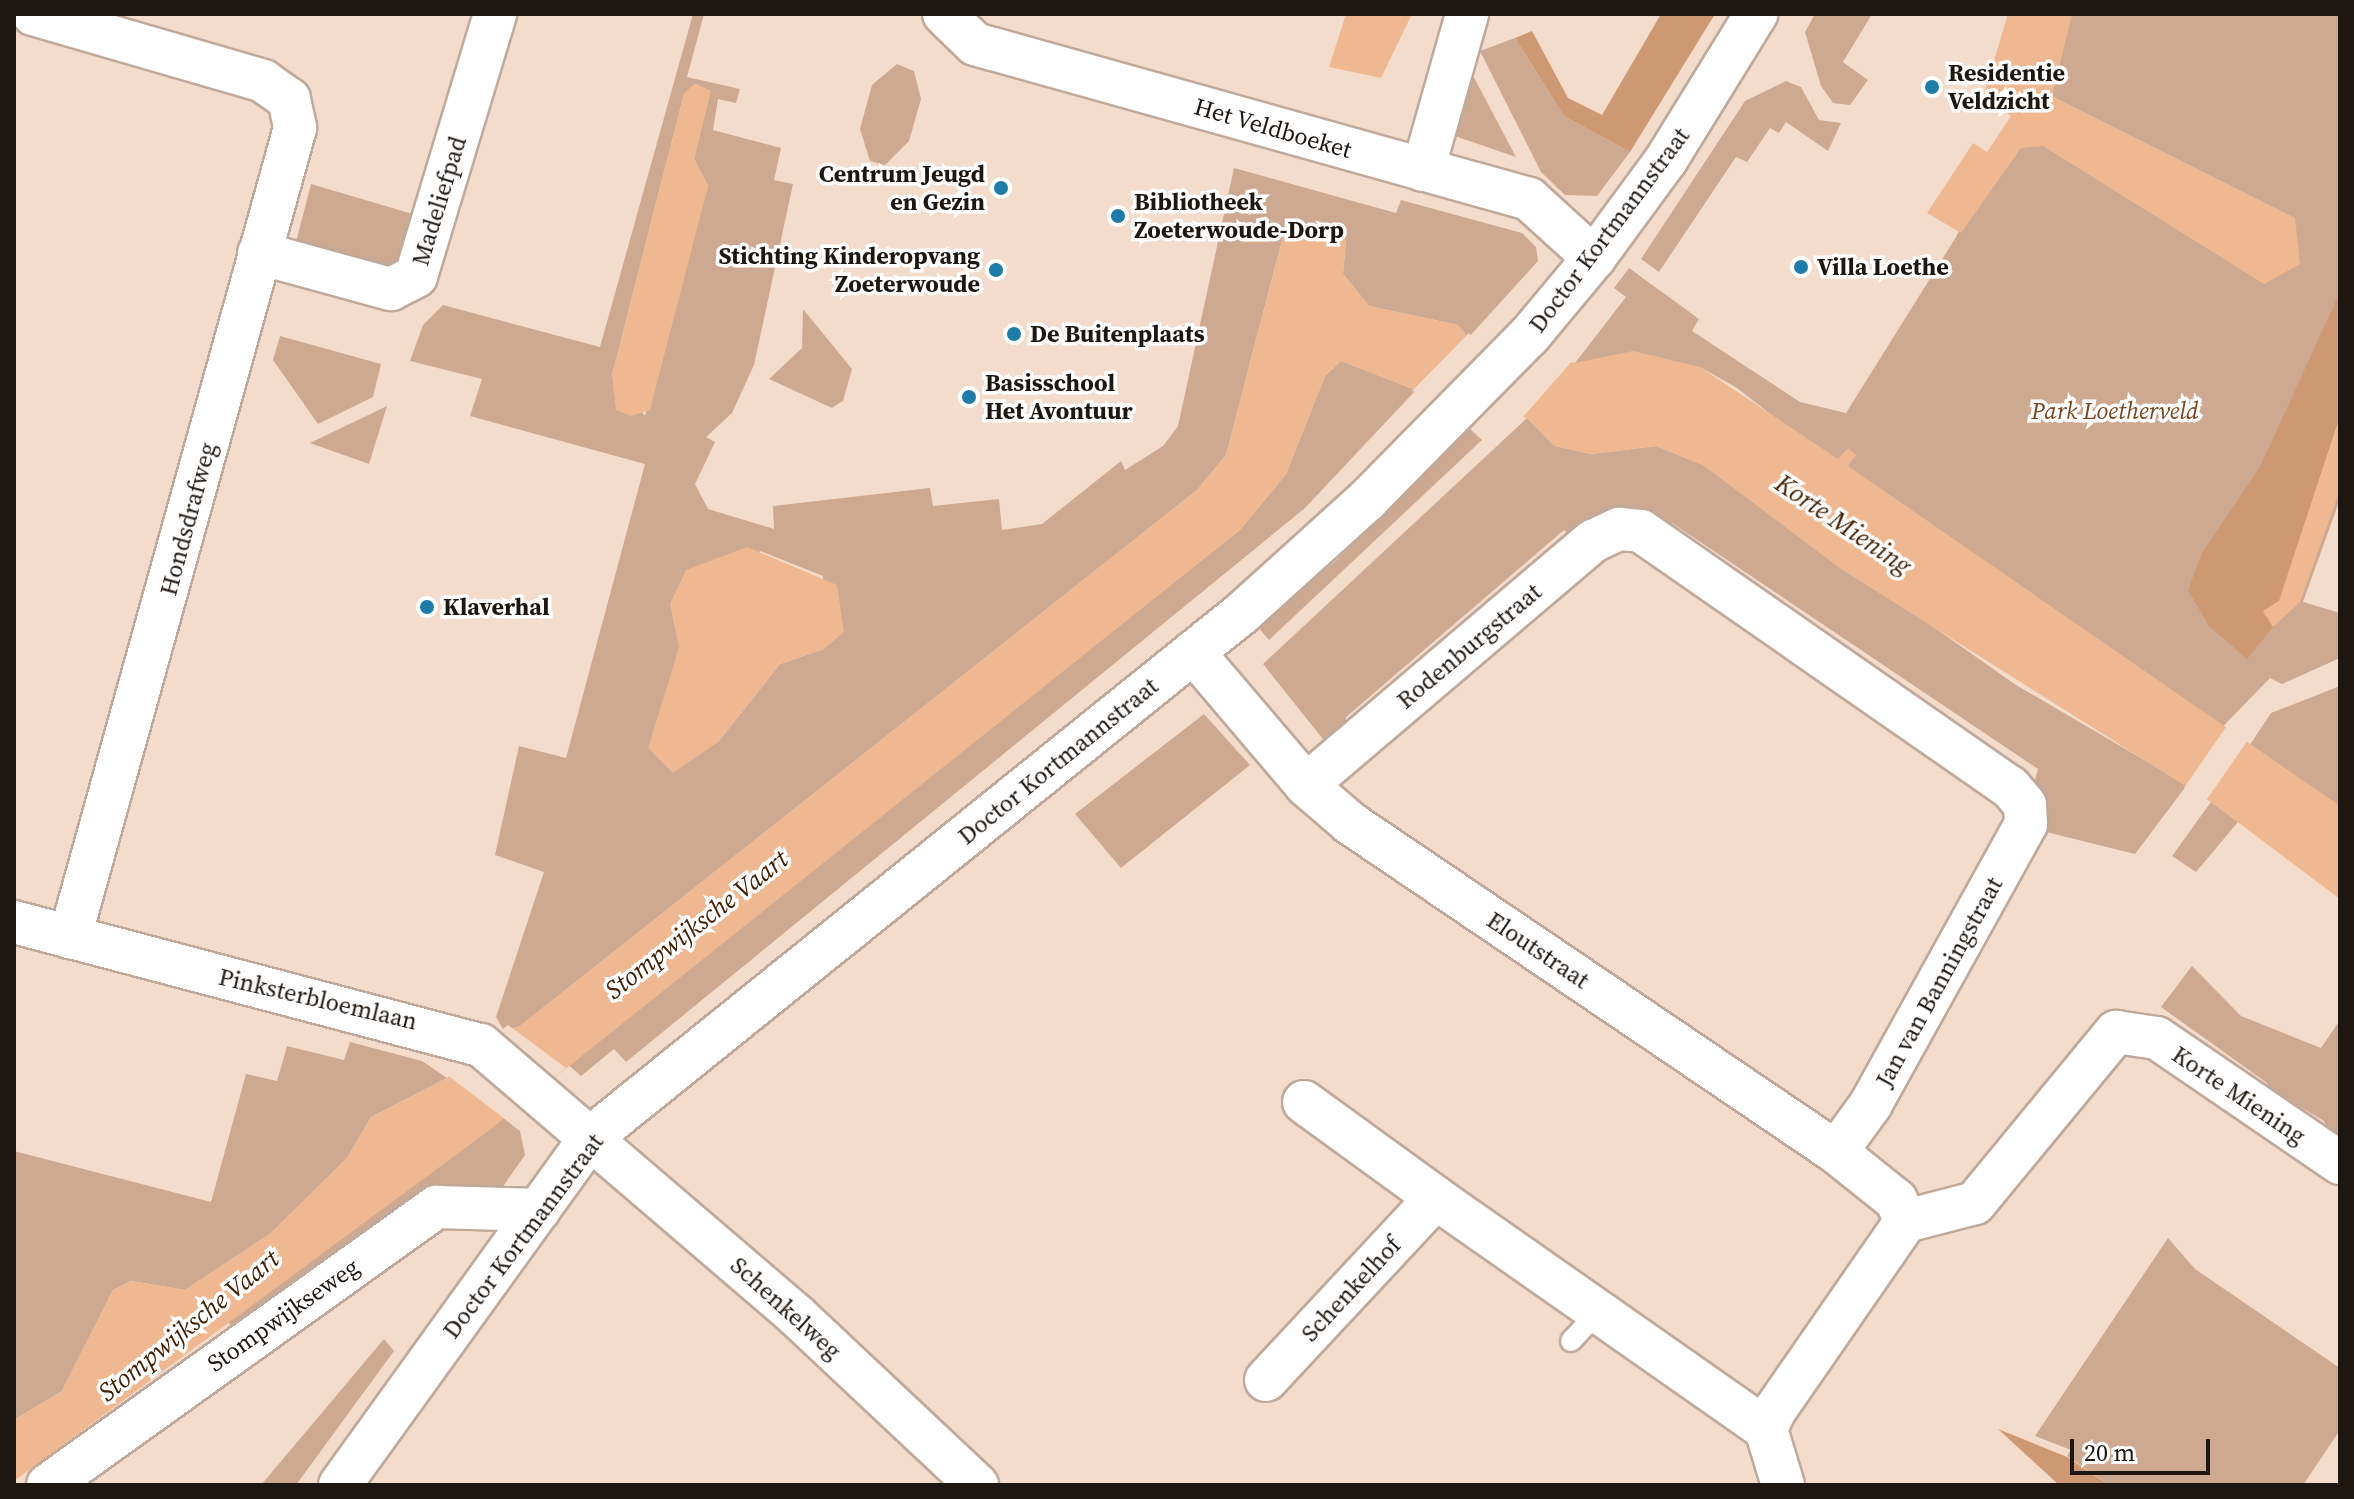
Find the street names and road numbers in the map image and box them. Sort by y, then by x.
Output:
street label: Het Veldboeket [1191,92,1355,164]
street label: Doctor Kortmannstraat [1523,122,1695,338]
street label: Madeliefpad [406,133,472,269]
street label: Hondsdrafweg [154,439,222,599]
street label: Rodenburgstraat [1391,577,1547,715]
street label: Doctor Kortmannstraat [952,671,1164,851]
street label: Jan van Banningstraat [1869,872,2009,1092]
street label: Eloutstraat [1482,905,1594,995]
street label: Pinksterbloemlaan [216,962,420,1036]
street label: Korte Miening [2167,1040,2311,1150]
street label: Doctor Kortmannstraat [437,1128,609,1344]
street label: Schenkelhof [1295,1231,1407,1347]
street label: Schenkelweg [725,1251,847,1365]
street label: Stompwijkseweg [202,1252,364,1378]

